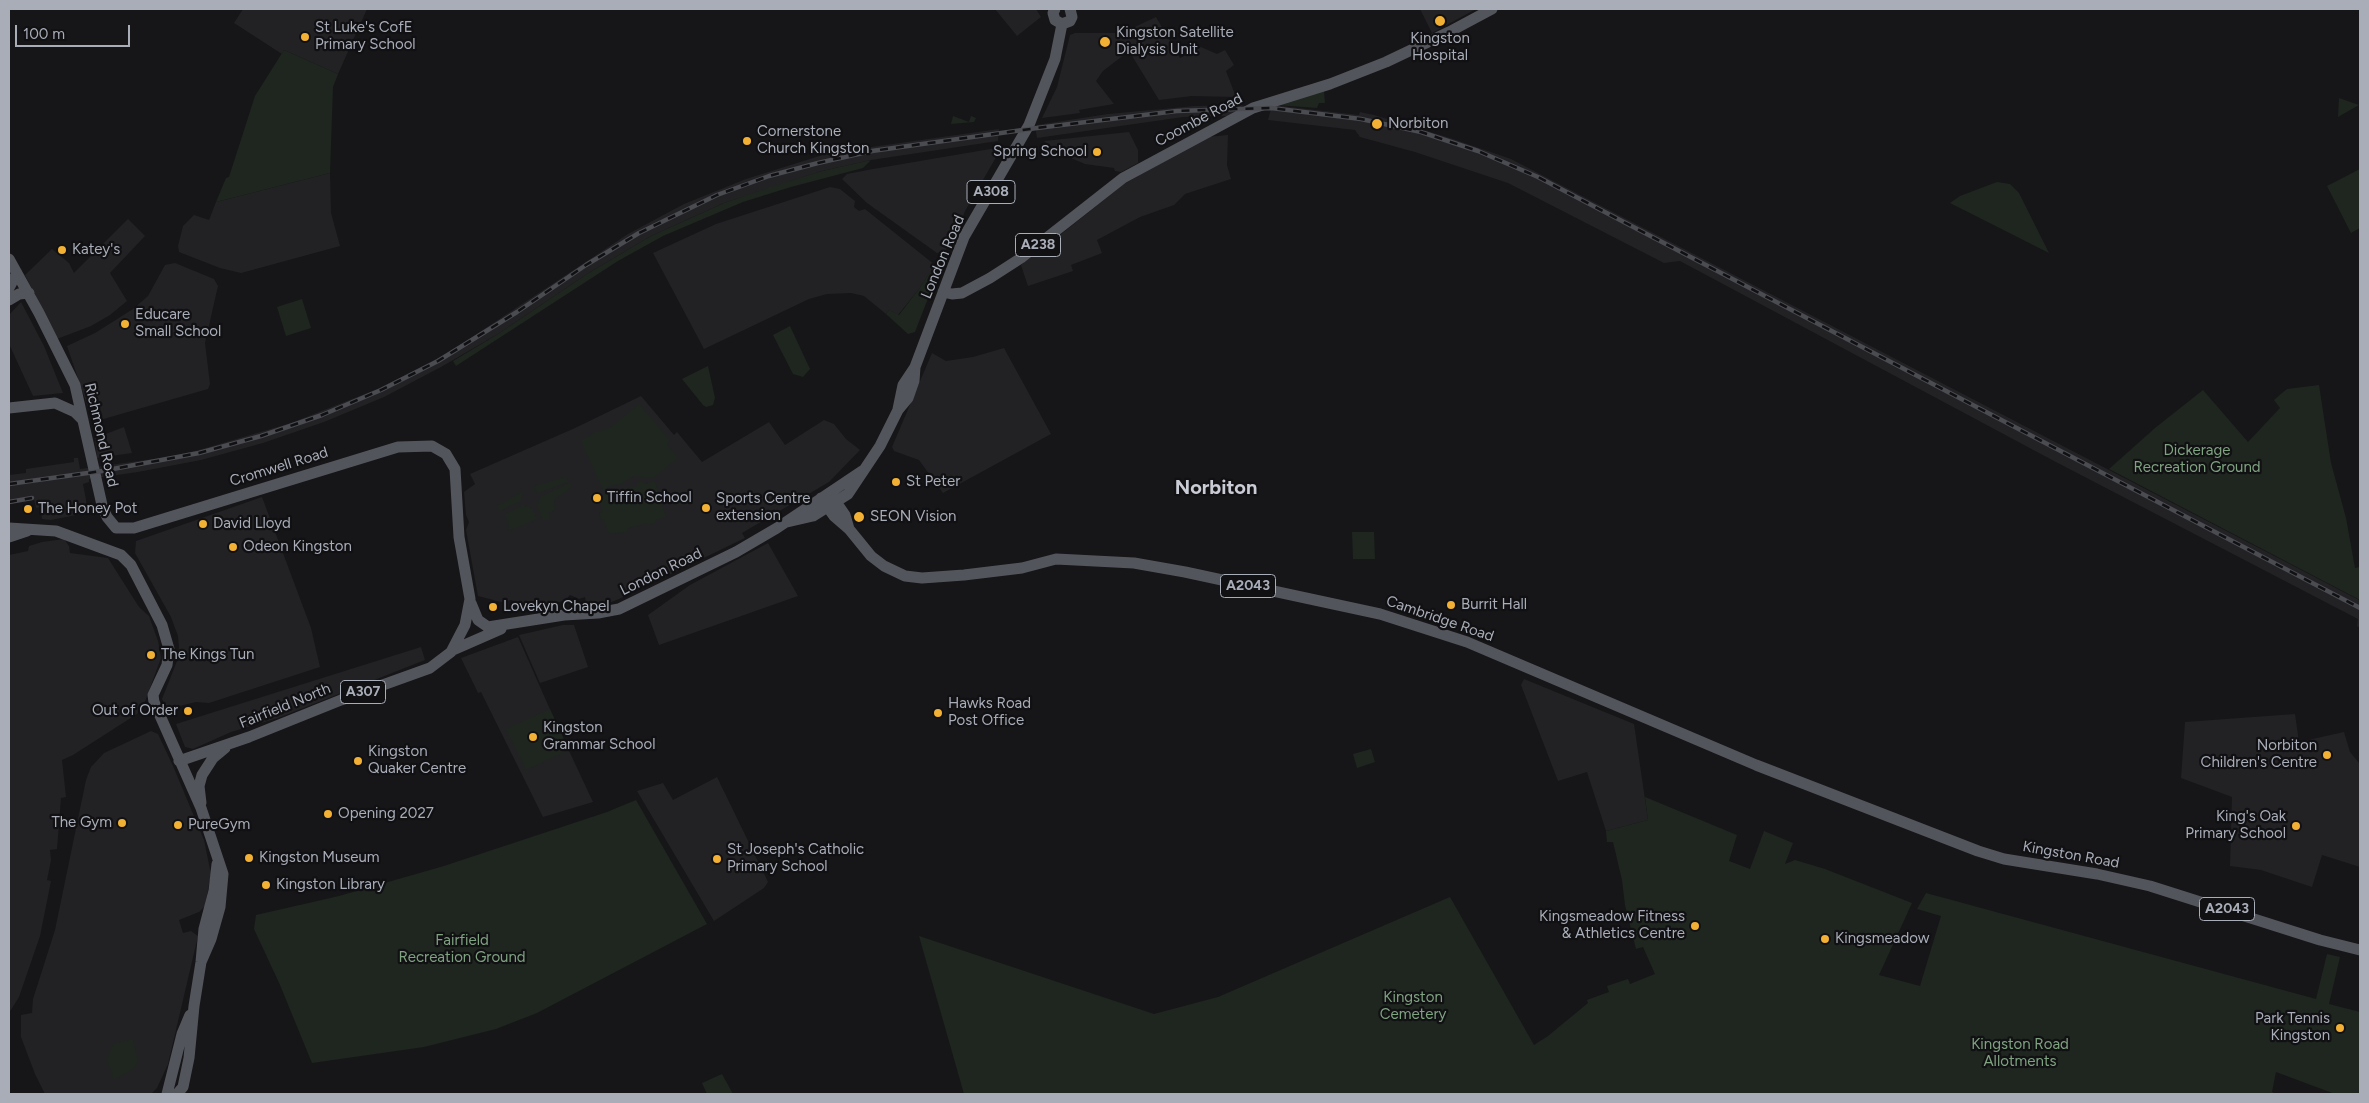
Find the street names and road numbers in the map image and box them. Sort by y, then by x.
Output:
street label: Coombe Road [1152,89,1246,151]
road number: A308 [967,180,1015,203]
street label: London Road [917,213,969,301]
road number: A238 [1016,234,1060,256]
street label: Richmond Road [80,381,122,489]
street label: Cromwell Road [228,444,330,490]
street label: London Road [617,544,705,600]
road number: A2043 [1220,574,1276,598]
street label: Cambridge Road [1384,592,1496,646]
street label: Fairfield North [237,680,333,732]
road number: A307 [340,680,386,704]
street label: Kingston Road [2021,838,2121,872]
road number: A2043 [2200,898,2254,921]

